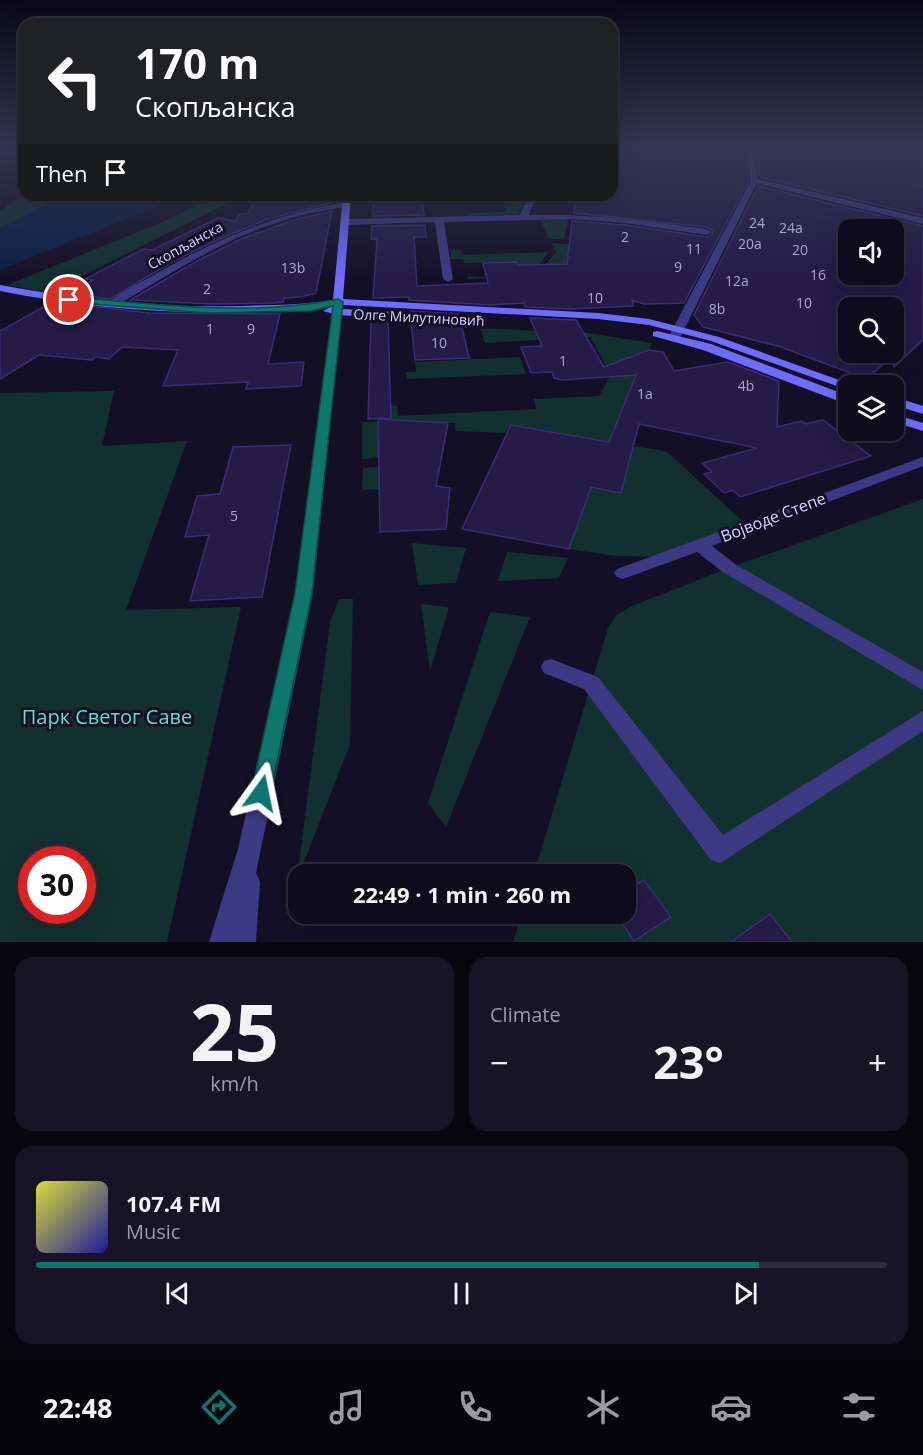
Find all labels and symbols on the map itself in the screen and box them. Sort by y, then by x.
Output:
house number: 24 [749,213,765,232]
street label: Скопљанска [144,217,226,273]
house number: 24a [779,218,803,237]
house number: 2 [621,227,629,246]
house number: 20a [738,234,762,253]
house number: 11 [686,239,702,258]
house number: 20 [792,240,808,259]
house number: 9 [674,257,682,276]
house number: 13b [281,258,305,277]
house number: 16 [810,265,826,284]
house number: 12a [725,271,749,290]
pin [43,274,94,325]
house number: 2 [203,279,211,298]
house number: 10 [587,288,603,307]
house number: 10 [796,293,812,312]
house number: 8b [709,299,725,318]
street label: Олге Милутиновић [353,304,485,330]
house number: 1 [206,319,214,338]
house number: 9 [247,319,255,338]
house number: 10 [431,333,447,352]
house number: 1 [559,351,567,370]
house number: 4b [738,376,754,395]
house number: 1a [637,384,653,403]
street label: Војводе Степе [717,487,829,547]
house number: 5 [230,506,238,525]
park label: Парк Светог Саве [22,703,192,730]
position arrow [229,761,293,825]
speed limit sign: 30 [18,846,96,924]

